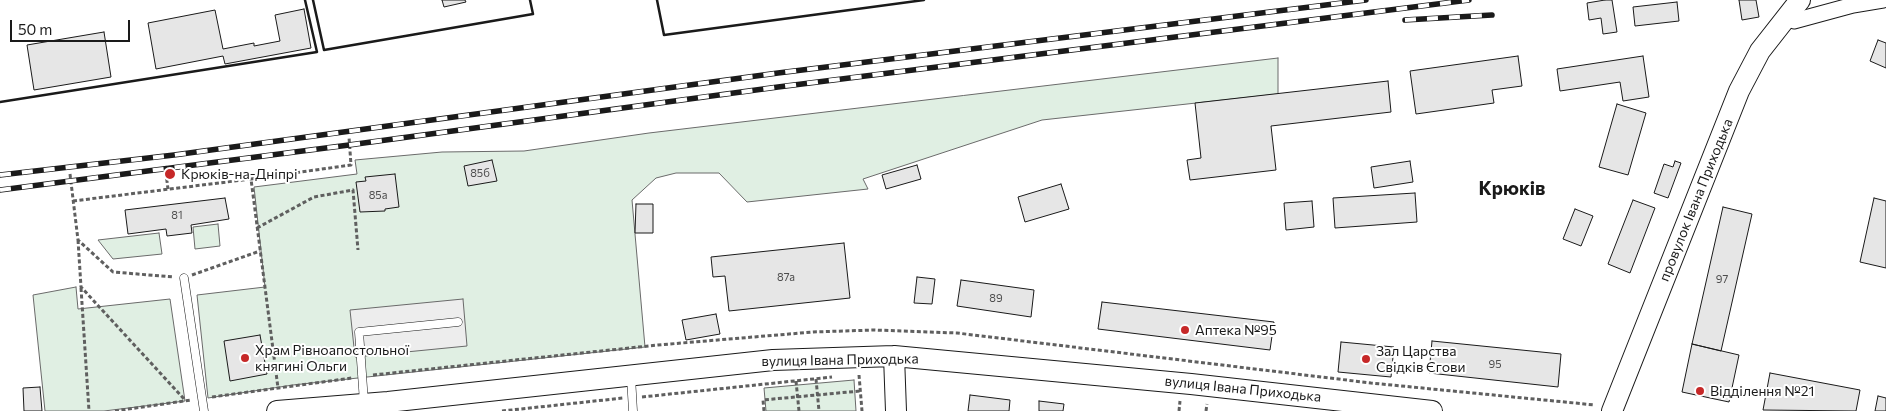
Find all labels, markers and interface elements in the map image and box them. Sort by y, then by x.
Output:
scale bar [12,10,132,42]
text: 50 m [18,20,52,38]
street label: провулок Івана Приходька [1656,116,1736,284]
place label: Крюків-на-Дніпрі [181,166,298,182]
house number: 85б [470,166,490,180]
marker: Крюків-на-Дніпрі [163,167,177,181]
district label: Крюків [1479,178,1545,200]
house number: 85а [369,188,387,202]
house number: 81 [171,208,183,222]
house number: 87а [777,270,795,284]
house number: 97 [1716,272,1728,286]
house number: 89 [989,291,1003,305]
place label: Аптека №95 [1195,322,1277,338]
marker: Аптека №95 [1179,324,1191,336]
place label: Храм Рівноапостольної княгині Ольги [255,342,409,374]
place label: Зал Царства Свідків Єгови [1376,343,1465,376]
street label: вулиця Івана Приходька [761,350,919,370]
marker: Храм Рівноапостольної княгині Ольги [239,352,251,364]
marker: Зал Царства Свідків Єгови [1360,353,1372,365]
house number: 95 [1489,357,1501,371]
street label: вулиця Івана Приходька [1164,372,1322,406]
place label: Відділення №21 [1710,383,1815,399]
marker: Відділення №21 [1694,385,1706,397]

